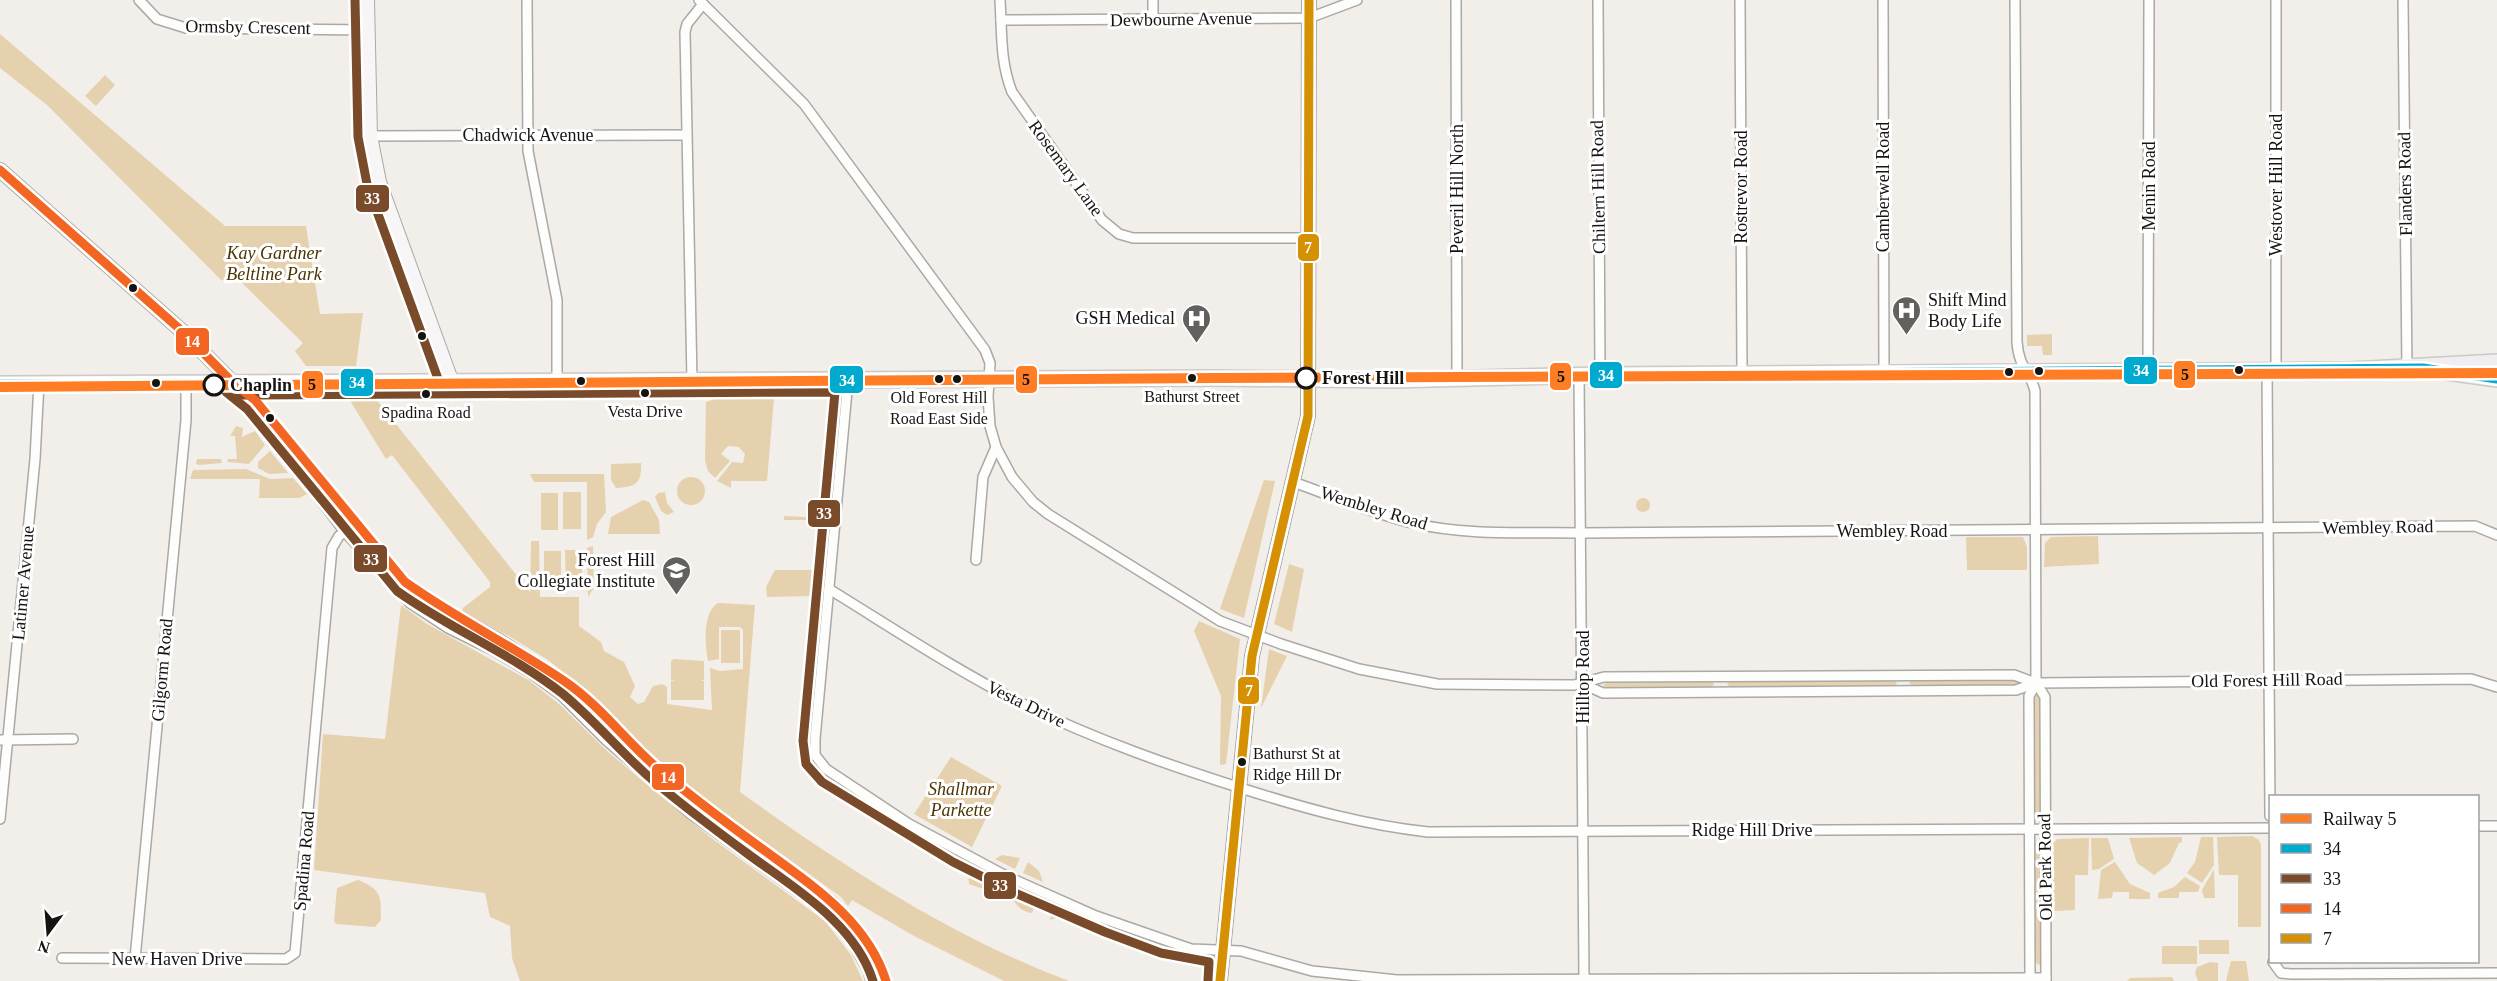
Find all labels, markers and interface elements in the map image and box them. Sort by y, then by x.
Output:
street label: Dewbourne Avenue [1110,8,1252,30]
street label: Ormsby Crescent [185,16,311,38]
street label: Westover Hill Road [2266,114,2286,256]
street label: Rosemary Lane [1025,116,1107,220]
street label: Chiltern Hill Road [1587,120,1609,254]
street label: Camberwell Road [1873,122,1893,252]
street label: Peveril Hill North [1447,124,1467,254]
street label: Chadwick Avenue [462,125,594,145]
street label: Rostrevor Road [1731,130,1751,244]
street label: Flanders Road [2394,132,2416,236]
street label: Menin Road [2139,141,2159,231]
line badge: 33 [355,184,390,213]
text: 33 [364,190,380,207]
line badge: 7 [1297,233,1320,262]
text: 7 [1304,239,1312,256]
park label: Kay Gardner Beltline Park [226,243,323,284]
unlabelled marker [127,282,139,294]
place label: Shift Mind Body Life [1928,290,2007,331]
hospital icon: Shift Mind Body Life [1891,294,1923,336]
hospital icon: GSH Medical [1180,302,1212,344]
place label: GSH Medical [1076,308,1175,328]
line badge: 14 [175,327,210,356]
unlabelled marker [416,330,428,342]
text: 14 [184,333,200,350]
line badge: 34 [2123,356,2158,385]
line badge: 5 [2173,360,2196,389]
line badge: 34 [1589,361,1623,389]
line badge: 5 [1549,362,1572,391]
text: 34 [2133,362,2149,379]
unlabelled marker [2233,364,2245,376]
line badge: 34 [829,365,864,394]
line badge: 5 [1015,365,1038,394]
unlabelled marker [2033,365,2045,377]
unlabelled marker [2003,366,2015,378]
text: 5 [2181,366,2189,383]
marker: Forest Hill [1295,367,1317,389]
text: 34 [1598,367,1614,384]
line badge: 34 [340,368,374,397]
place label: Forest Hill [1322,368,1404,388]
text: 5 [1557,368,1565,385]
line badge: 5 [301,370,324,399]
text: 5 [1022,371,1030,388]
text: 34 [839,372,855,389]
marker: Bathurst Street [1186,372,1198,384]
marker: Old Forest Hill Road East Side [933,373,945,385]
unlabelled marker [951,373,963,385]
marker: Chaplin [203,374,225,396]
text: 34 [349,374,365,391]
place label: Chaplin [230,375,292,395]
unlabelled marker [575,375,587,387]
text: 5 [308,376,316,393]
unlabelled marker [150,377,162,389]
marker: Vesta Drive [639,387,651,399]
marker: Spadina Road [420,388,432,400]
place label: Bathurst Street [1144,388,1240,405]
place label: Old Forest Hill Road East Side [890,389,988,427]
place label: Vesta Drive [607,403,683,420]
place label: Spadina Road [381,404,471,422]
unlabelled marker [264,412,276,424]
street label: Wembley Road [1318,482,1430,534]
line badge: 33 [807,499,841,528]
text: 33 [816,505,832,522]
street label: Wembley Road [2322,516,2434,538]
street label: Wembley Road [1836,521,1948,541]
street label: Latimer Avenue [8,525,38,641]
line badge: 33 [353,544,388,573]
place label: Forest Hill Collegiate Institute [518,550,655,591]
text: 33 [363,551,379,568]
school or university icon: Forest Hill Collegiate Institute [660,554,692,596]
street label: Gilgorm Road [148,618,176,722]
street label: Hilltop Road [1573,630,1593,724]
street label: Old Forest Hill Road [2191,669,2343,691]
street label: Vesta Drive [984,676,1068,732]
line badge: 7 [1237,676,1260,705]
text: 7 [1245,682,1253,699]
place label: Bathurst St at Ridge Hill Dr [1253,745,1342,784]
marker: Bathurst St at Ridge Hill Dr [1236,756,1248,768]
line badge: 14 [651,763,685,791]
text: 14 [660,769,676,786]
park label: Shallmar Parkette [928,779,995,820]
legend [2269,795,2479,963]
text: Railway 5 [2323,809,2397,829]
street label: Spadina Road [290,810,318,912]
street label: Old Park Road [2034,813,2056,921]
street label: Ridge Hill Drive [1692,820,1813,840]
text: 34 [2323,839,2341,859]
text: 33 [2323,869,2341,889]
line badge: 33 [983,871,1017,900]
text: 33 [992,877,1008,894]
text: 14 [2323,899,2341,919]
north arrow [18,903,78,963]
text: 7 [2323,929,2332,949]
text: N [36,937,52,957]
street label: New Haven Drive [112,949,242,969]

